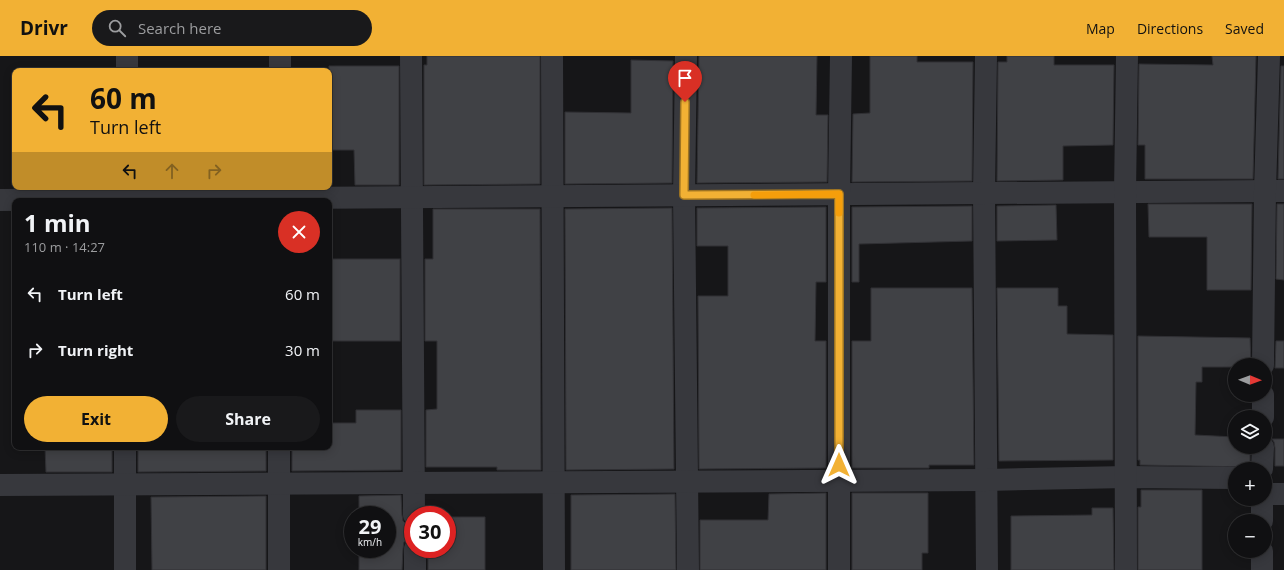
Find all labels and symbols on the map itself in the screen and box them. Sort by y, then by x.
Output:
pin [668,61,702,102]
north arrow [1228,358,1272,402]
position arrow [818,444,860,486]
speed limit sign: 30 [404,506,456,558]

